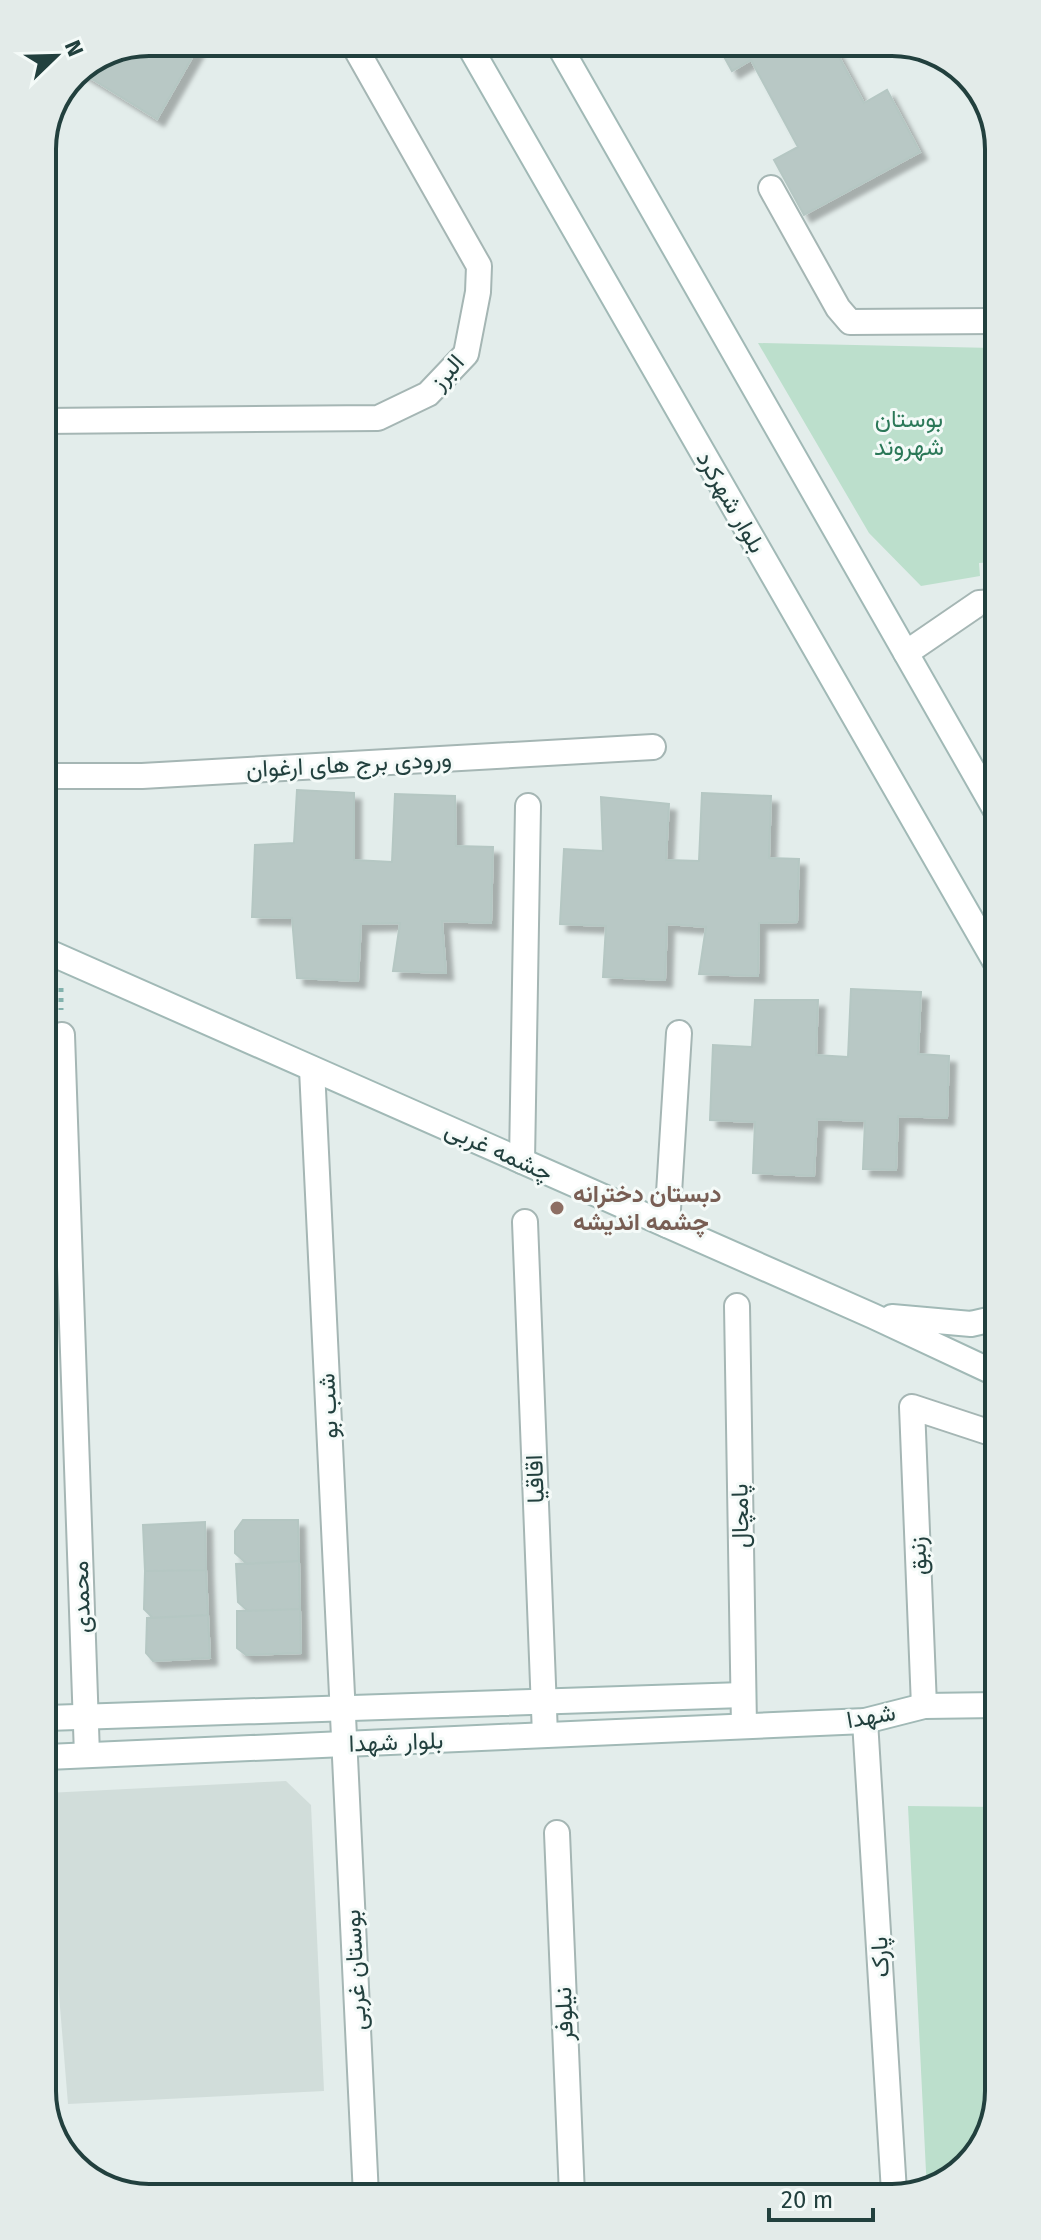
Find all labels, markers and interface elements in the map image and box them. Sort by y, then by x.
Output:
north arrow [16,16,96,96]
text: N [59,36,89,60]
street label: البرز [423,349,471,397]
park label: بوستان شهروند [874,405,944,462]
street label: بلوار شهرکرد [690,446,771,558]
street label: ورودی برج های ارغوان [245,745,453,785]
street label: چشمه غربی [440,1115,557,1189]
place label: دبستان دخترانه چشمه اندیشه [573,1180,722,1238]
marker: دبستان دخترانه چشمه اندیشه [548,1199,566,1217]
street label: شب بو [312,1373,345,1439]
street label: اقاقیا [520,1454,550,1504]
street label: پامچال [725,1483,757,1549]
street label: زنبق [903,1536,934,1576]
street label: محمدی [66,1560,96,1634]
street label: شهدا [844,1698,898,1735]
street label: بلوار شهدا [348,1726,444,1759]
street label: بوستان غربی [338,1909,373,2031]
street label: پارک [865,1936,897,1978]
street label: نیلوفر [549,1986,580,2043]
scale bar [769,2172,873,2222]
text: 20 m [781,2186,833,2214]

